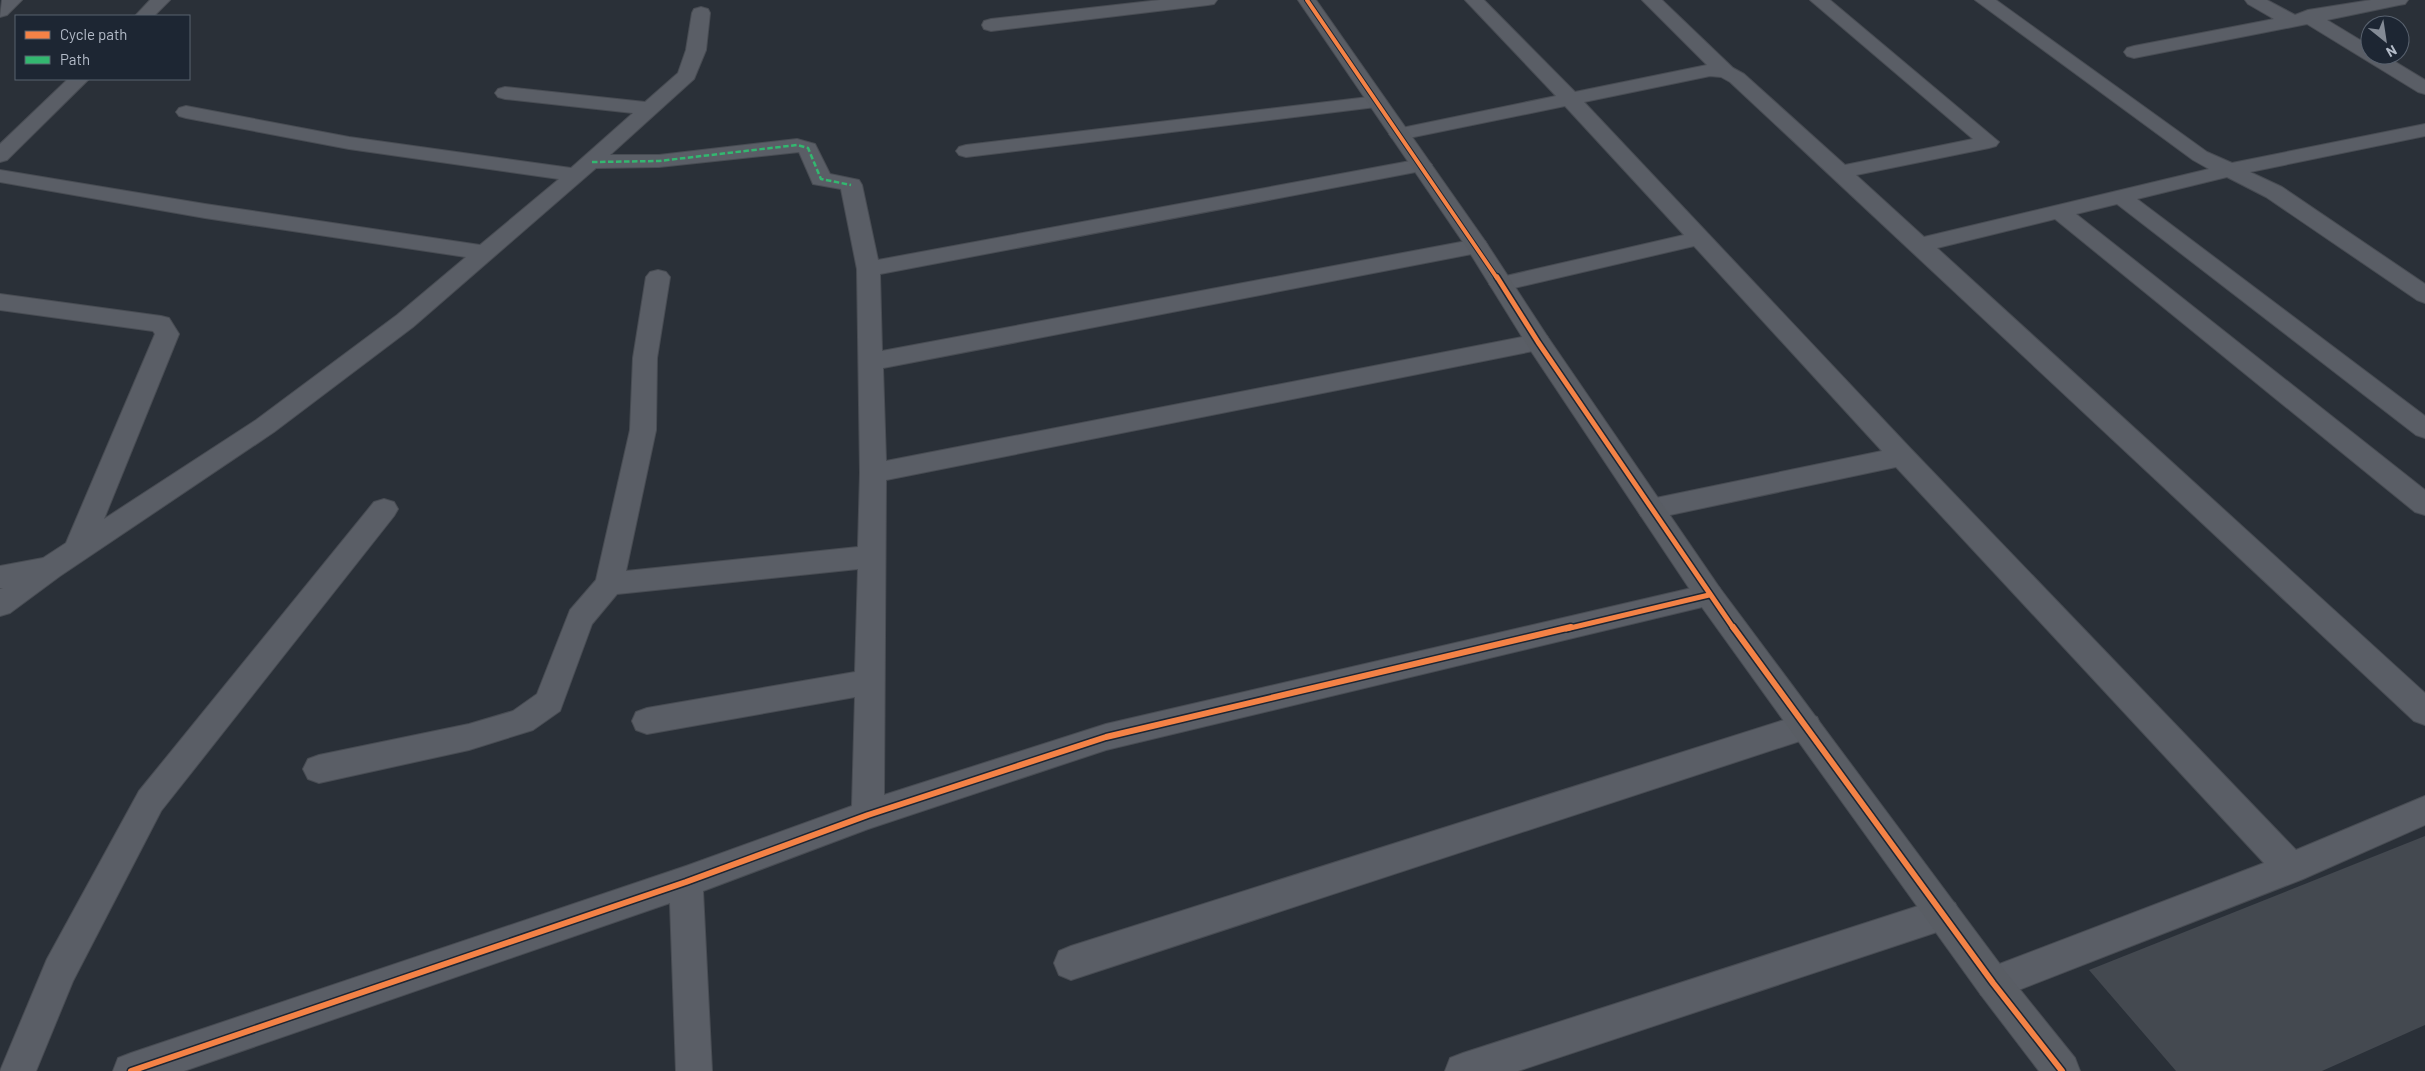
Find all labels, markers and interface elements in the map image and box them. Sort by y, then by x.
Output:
legend [15,15,190,80]
north arrow [2360,15,2410,65]
text: Cycle path [60,25,127,43]
text: N [2383,42,2400,61]
text: Path [60,50,90,68]

